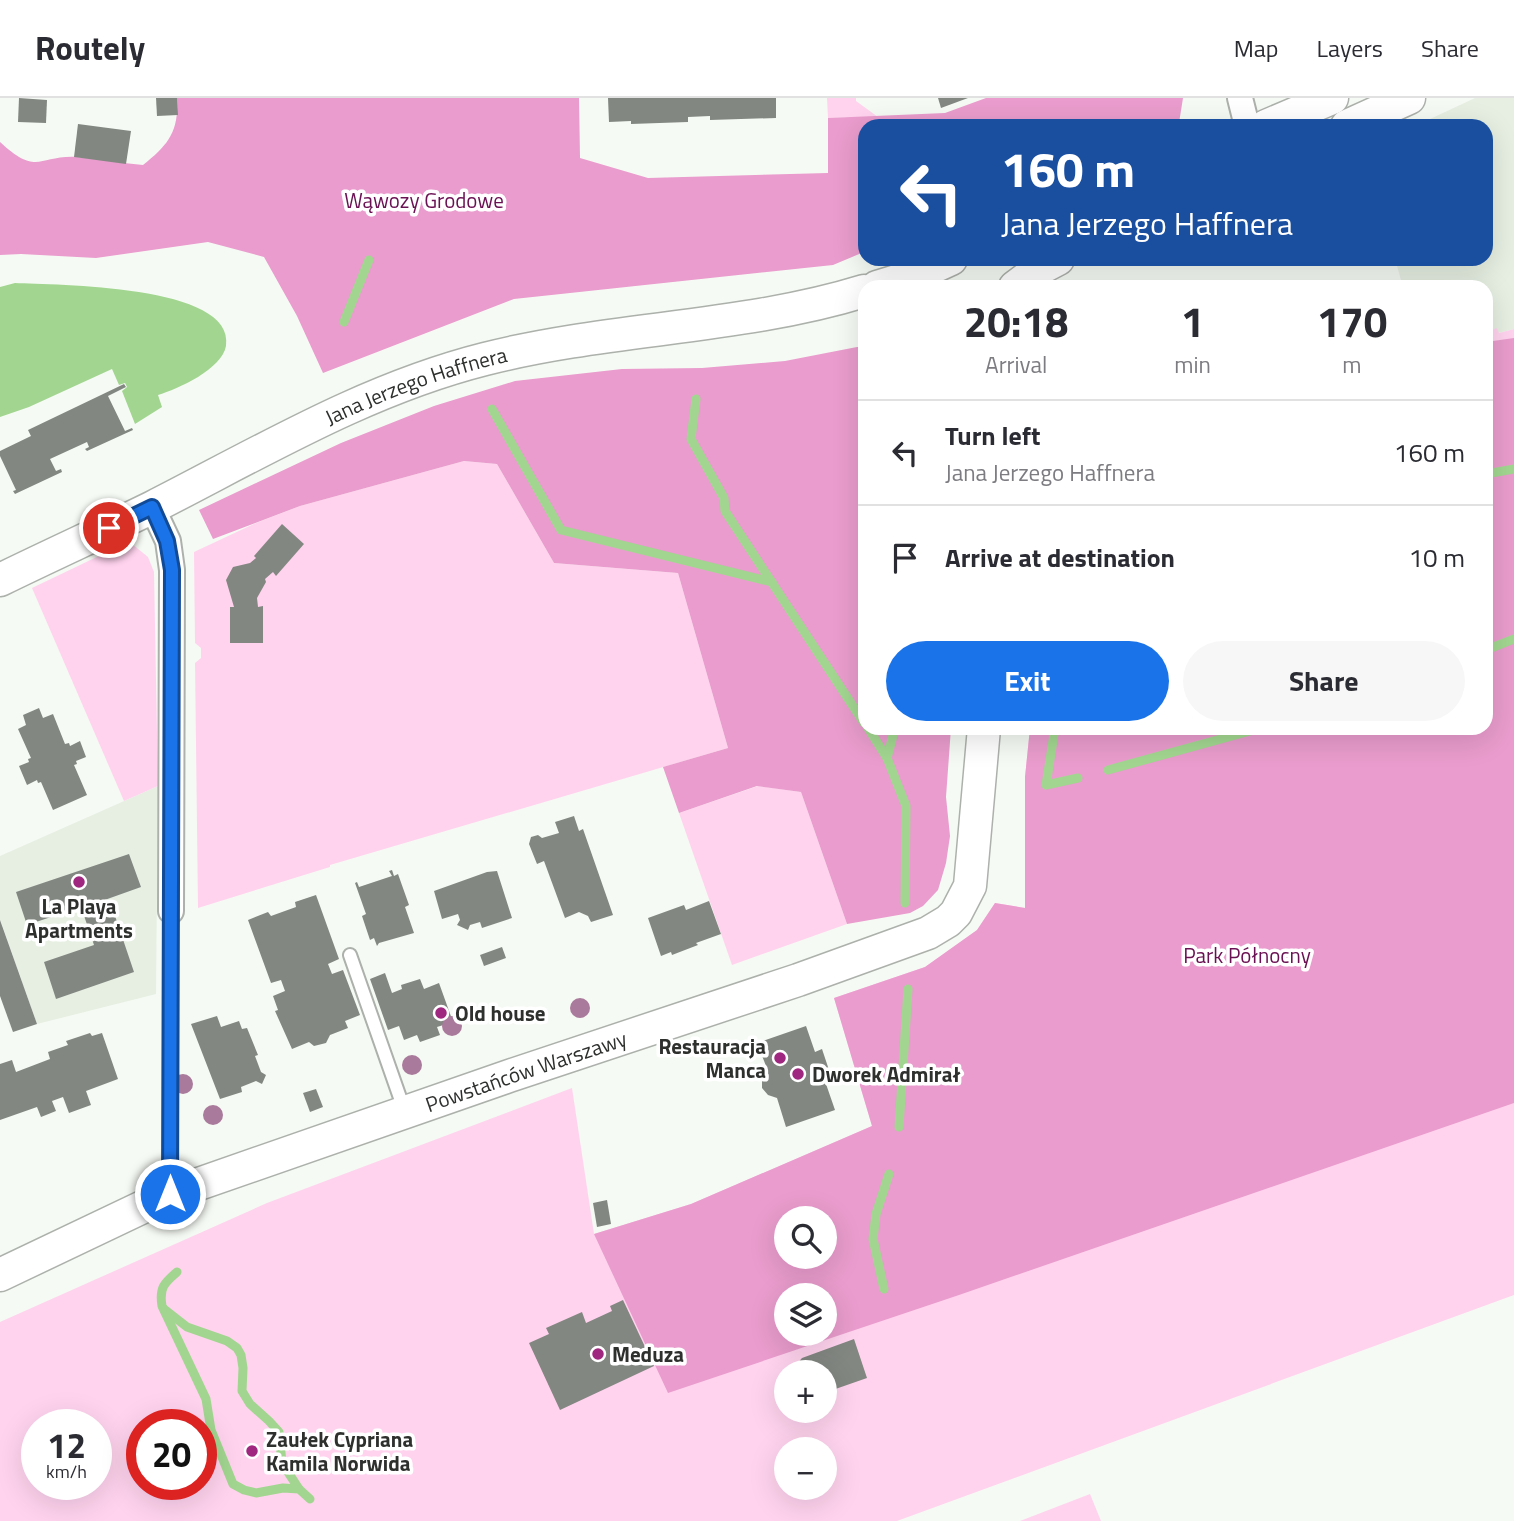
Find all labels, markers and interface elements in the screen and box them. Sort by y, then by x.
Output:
text: Routely [35,23,145,73]
text: Map [1234,30,1279,66]
text: Layers [1317,30,1383,66]
text: Share [1421,30,1479,66]
text: 160 m [1001,131,1135,206]
icon: left [886,147,977,238]
park label: Wąwozy Grodowe [344,184,504,216]
text: Jana Jerzego Haffnera [1001,199,1293,247]
text: 20:18 [964,289,1069,353]
text: 1 [1181,289,1204,353]
text: 170 [1317,289,1387,353]
street label: Jana Jerzego Haffnera [319,338,511,433]
text: Arrival [985,347,1047,382]
text: min [1174,347,1211,382]
text: m [1342,347,1362,382]
text: Turn left [945,416,1040,455]
text: 160 m [1394,433,1465,472]
icon: left [886,434,924,472]
text: Jana Jerzego Haffnera [945,455,1155,490]
pin [79,498,139,558]
icon: arrive [90,509,128,547]
text: Arrive at destination [945,538,1175,577]
text: 10 m [1408,538,1465,577]
icon: arrive [886,539,924,577]
button: Exit [886,641,1169,721]
button: Share [1183,641,1465,721]
marker: La Playa Apartments [71,874,87,890]
place label: La Playa Apartments [25,890,133,946]
park label: Park Północny [1183,939,1311,971]
place label: Old house [455,997,546,1029]
marker: Old house [433,1005,449,1021]
street label: Powstańców Warszawy [421,1022,631,1120]
place label: Restauracja Manca [658,1030,766,1086]
marker: Restauracja Manca [772,1050,788,1066]
place label: Dworek Admirał [812,1058,960,1090]
marker: Dworek Admirał [790,1066,806,1082]
position arrow [133,1157,207,1231]
map controls [774,1206,837,1500]
button: search [774,1206,837,1269]
button: layers [774,1283,837,1346]
place label: Meduza [612,1338,684,1370]
marker: Meduza [590,1346,606,1362]
button: + [774,1360,837,1423]
speed limit sign: 20 [126,1409,217,1500]
text: 12 [47,1418,86,1472]
place label: Zaułek Cypriana Kamila Norwida [266,1423,413,1479]
button: − [774,1437,837,1500]
marker: Zaułek Cypriana Kamila Norwida [244,1443,260,1459]
text: km/h [46,1458,87,1485]

